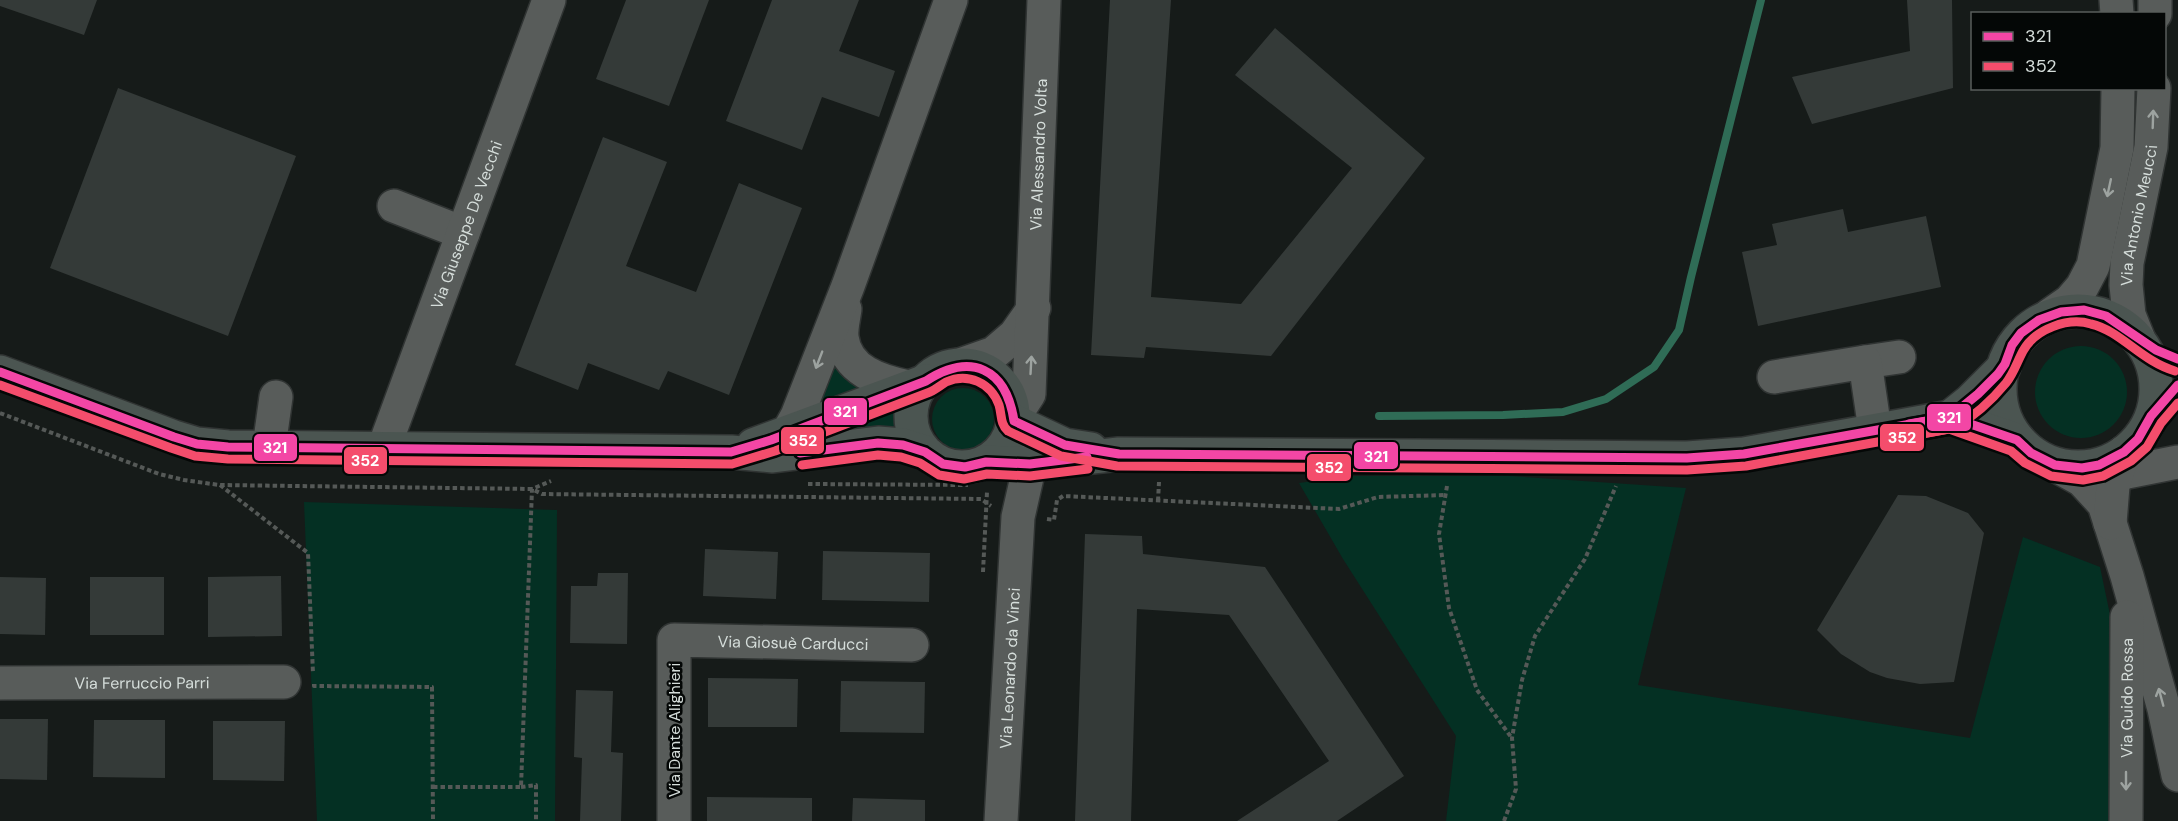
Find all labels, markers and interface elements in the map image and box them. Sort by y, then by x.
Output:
legend [1971,12,2166,90]
text: 321 [2025,24,2052,48]
text: 352 [2025,54,2057,78]
street label: Via Alessandro Volta [1025,78,1051,231]
one-way arrow [2147,109,2159,129]
street label: Via Giuseppe De Vecchi [425,138,507,312]
street label: Via Antonio Meucci [2115,144,2162,286]
one-way arrow [2103,178,2114,197]
one-way arrow [813,350,824,369]
one-way arrow [1025,356,1036,376]
line badge: 321 [823,397,868,426]
text: 321 [833,401,857,422]
line badge: 321 [1926,403,1972,432]
text: 321 [1937,407,1961,428]
line badge: 352 [1879,423,1925,452]
line badge: 352 [780,426,825,455]
text: 352 [1888,427,1916,448]
text: 352 [789,430,817,451]
line badge: 321 [253,433,298,462]
text: 321 [263,437,287,458]
line badge: 321 [1353,441,1399,470]
line badge: 352 [343,446,388,475]
text: 321 [1364,446,1388,467]
text: 352 [351,450,379,471]
line badge: 352 [1306,453,1352,482]
text: 352 [1315,457,1343,478]
street label: Via Leonardo da Vinci [995,587,1025,749]
street label: Via Giosuè Carducci [717,630,869,655]
street label: Via Guido Rossa [2116,638,2137,758]
street label: Via Dante Alighieri [664,663,685,797]
street label: Via Ferruccio Parri [74,672,210,693]
one-way arrow [2154,688,2166,707]
one-way arrow [2121,771,2132,791]

